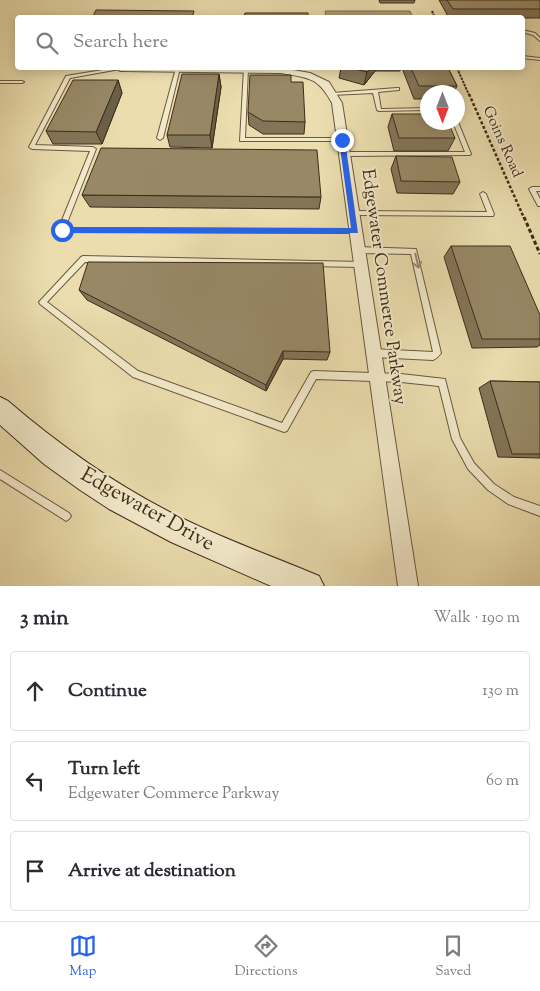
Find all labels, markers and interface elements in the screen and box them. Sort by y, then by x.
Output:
search box [15,15,525,70]
icon: search [33,29,61,57]
text: Search here [73,29,168,56]
north arrow [420,85,465,130]
street label: Goins Road [477,103,527,182]
route end [331,129,354,152]
street label: Edgewater Commerce Parkway [354,167,412,407]
route start [51,219,74,242]
one-way arrow [413,252,422,268]
street label: Edgewater Drive [75,461,219,559]
text: 3 min [20,604,69,634]
text: Walk · 190 m [433,607,520,630]
icon: ahead [21,677,49,705]
text: Continue [68,678,147,705]
text: 130 m [482,680,519,703]
text: Turn left [68,756,140,783]
icon: left [21,767,49,795]
text: 60 m [486,770,519,793]
text: Edgewater Commerce Parkway [68,783,279,806]
icon: arrive [21,857,49,885]
text: Arrive at destination [68,858,236,885]
tab: Map [69,932,97,982]
tab: Directions [234,932,298,982]
tab: Saved [435,932,471,982]

